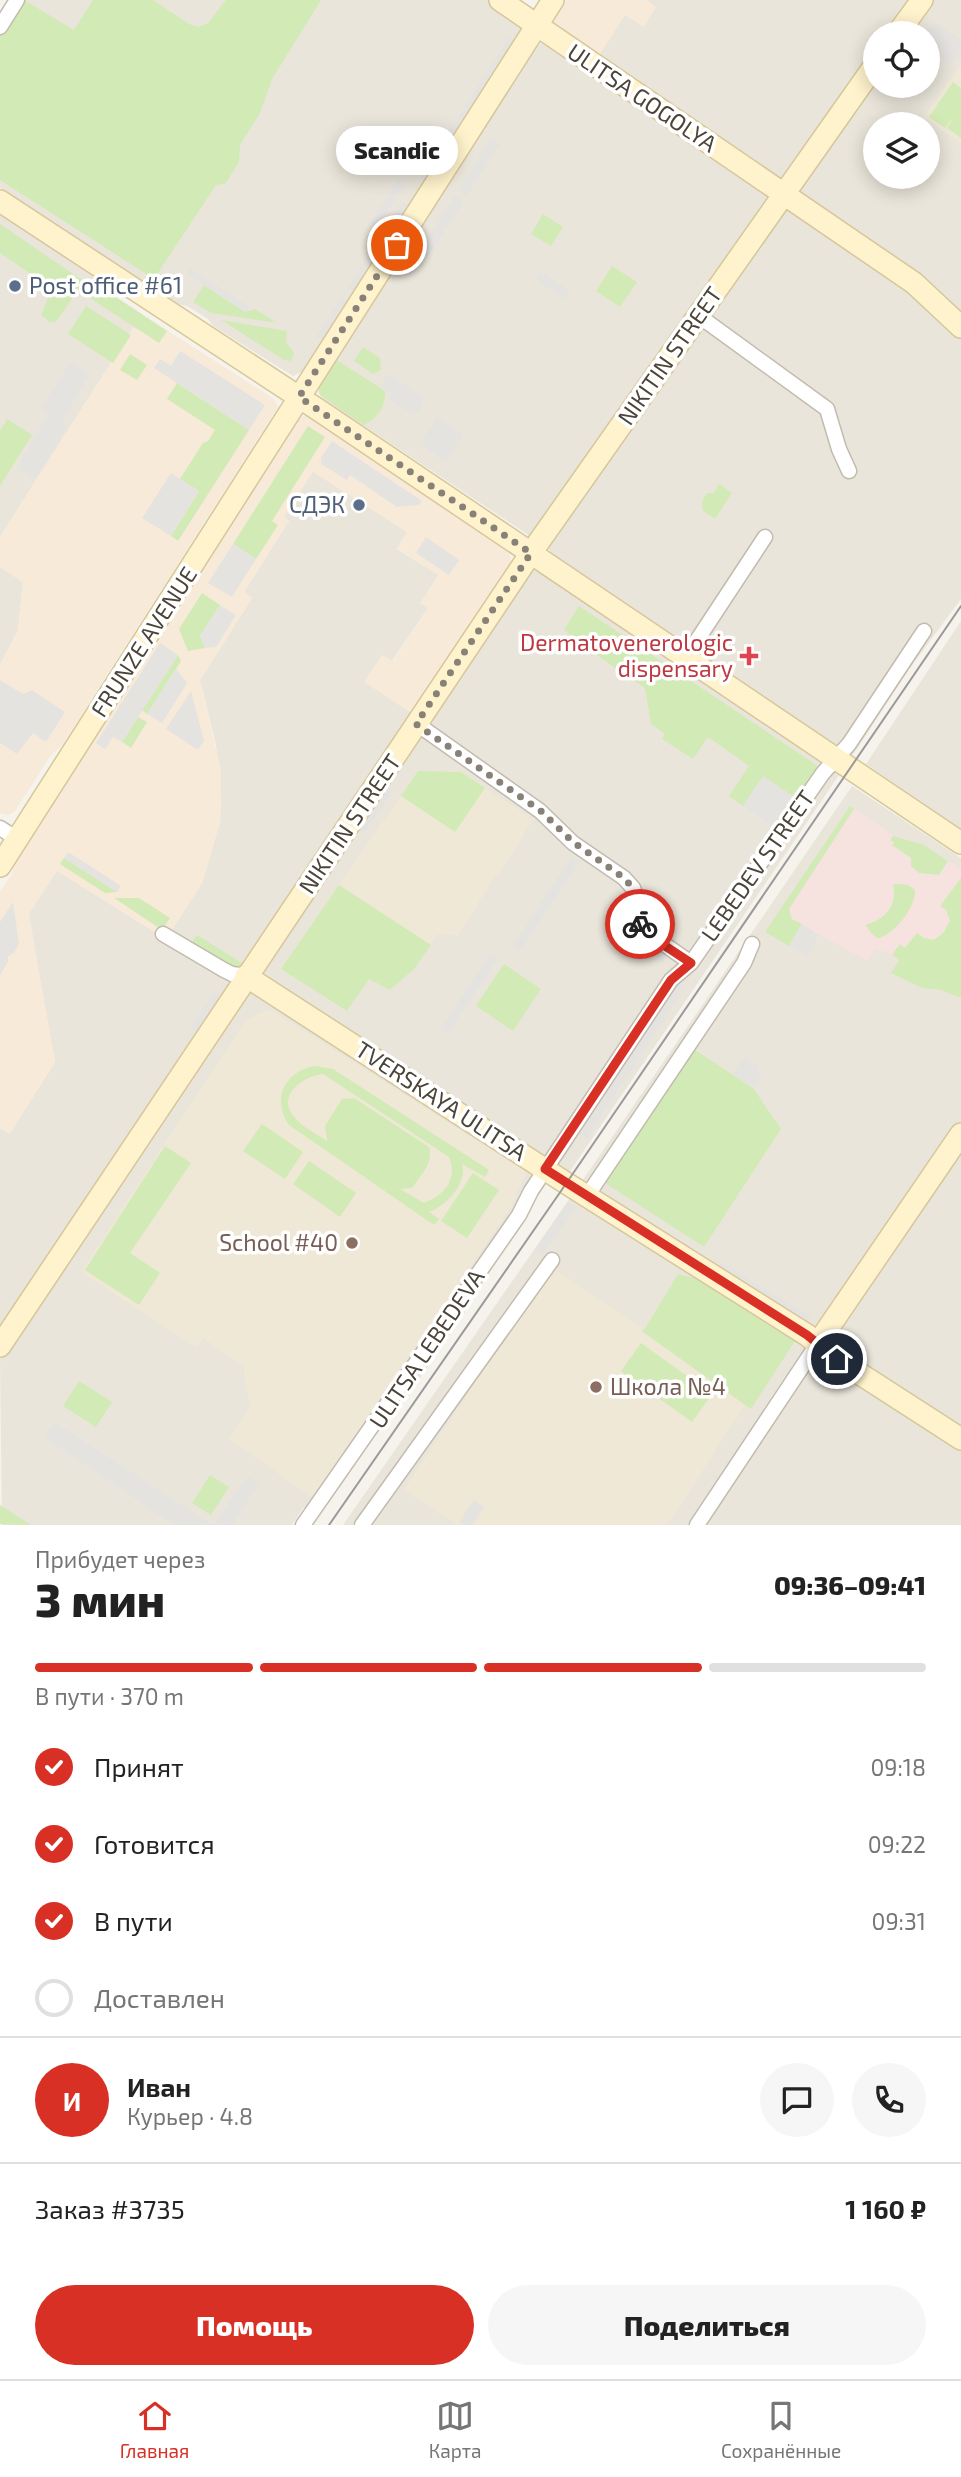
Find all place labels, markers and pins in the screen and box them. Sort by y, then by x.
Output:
callout: Scandic [336,126,458,175]
pin [367,215,427,275]
place label: Post office #61 [29,271,182,299]
marker: Post office #61 [7,278,23,294]
place label: СДЭК [289,490,345,518]
marker: СДЭК [351,497,367,513]
place label: Dermatovenerologic dispensary [520,628,733,682]
marker: Dermatovenerologic dispensary [739,646,759,666]
place label: School #40 [219,1228,338,1256]
marker: School #40 [344,1235,360,1251]
pin [807,1329,867,1389]
place label: Школа №4 [610,1372,726,1400]
marker: Школа №4 [588,1379,604,1395]

